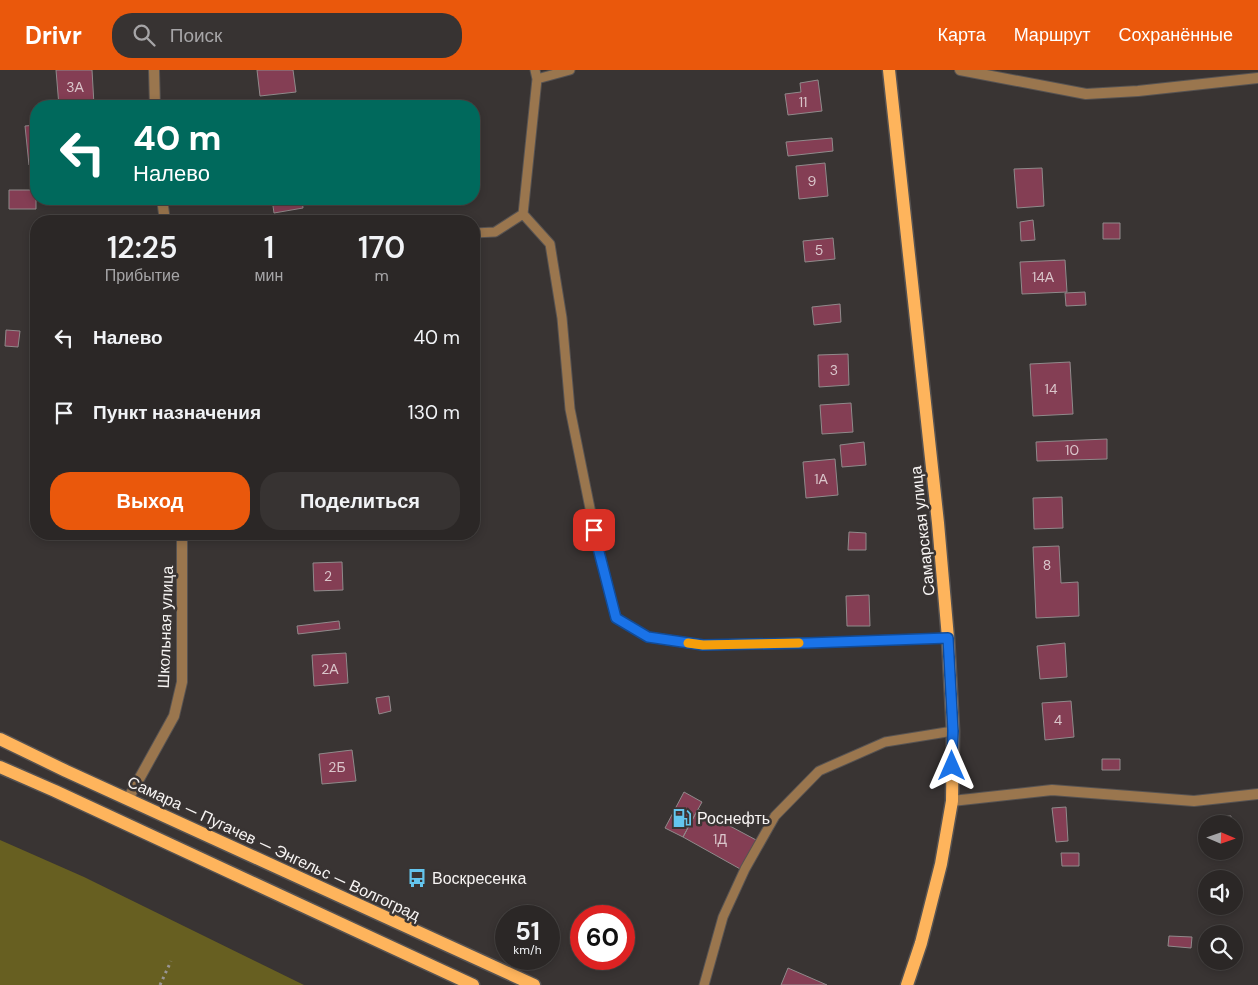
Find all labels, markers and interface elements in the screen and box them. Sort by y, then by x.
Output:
search box [112,13,462,58]
text: Drivr [25,20,82,51]
icon: search [130,21,158,49]
text: Поиск [170,23,222,48]
text: Карта [938,23,986,47]
text: Маршрут [1014,23,1090,47]
text: Сохранённые [1118,23,1233,47]
house number: 3А [66,78,84,96]
house number: 11 [799,93,807,111]
text: 40 m [133,115,222,161]
icon: left [50,120,115,185]
text: Налево [133,159,210,188]
house number: 9 [808,172,817,190]
text: 12:25 [107,228,178,267]
text: 1 [264,228,274,267]
text: 170 [358,228,405,267]
house number: 5 [815,241,823,259]
text: Прибытие [105,265,180,286]
text: мин [255,265,283,286]
text: m [375,265,389,286]
house number: 14А [1032,268,1055,286]
icon: left [50,324,78,352]
text: Налево [93,325,163,350]
text: 40 m [413,325,460,350]
house number: 3 [830,361,838,379]
house number: 14 [1045,380,1058,398]
icon: arrive [50,399,78,427]
text: Пункт назначения [93,400,261,425]
text: 130 m [408,400,460,425]
house number: 10 [1065,441,1079,459]
street label: Самарская улица [905,465,940,597]
house number: 1А [814,470,829,488]
button: Выход [50,472,250,530]
button: Поделиться [260,472,460,530]
pin [573,509,615,551]
icon: arrive [580,516,608,544]
house number: 8 [1043,556,1051,574]
street label: Школьная улица [153,565,178,689]
house number: 2 [324,567,332,585]
house number: 2А [321,660,339,678]
house number: 4 [1054,711,1063,729]
position arrow [925,739,977,791]
house number: 2Б [328,758,346,776]
street label: Самара — Пугачев — Энгельс — Волгоград [124,771,424,926]
fuel station icon: Роснефть [671,807,693,829]
place label: Роснефть [697,808,770,829]
north arrow [1198,815,1242,860]
map controls [1198,815,1243,970]
house number: 1Д [713,830,727,848]
bus stop icon: Воскресенка [406,867,428,889]
place label: Воскресенка [432,868,526,889]
button: sound [1198,870,1243,915]
speed limit sign: 60 [570,905,635,970]
text: 51 [515,915,540,948]
button: search [1198,925,1243,970]
text: km/h [513,942,542,958]

